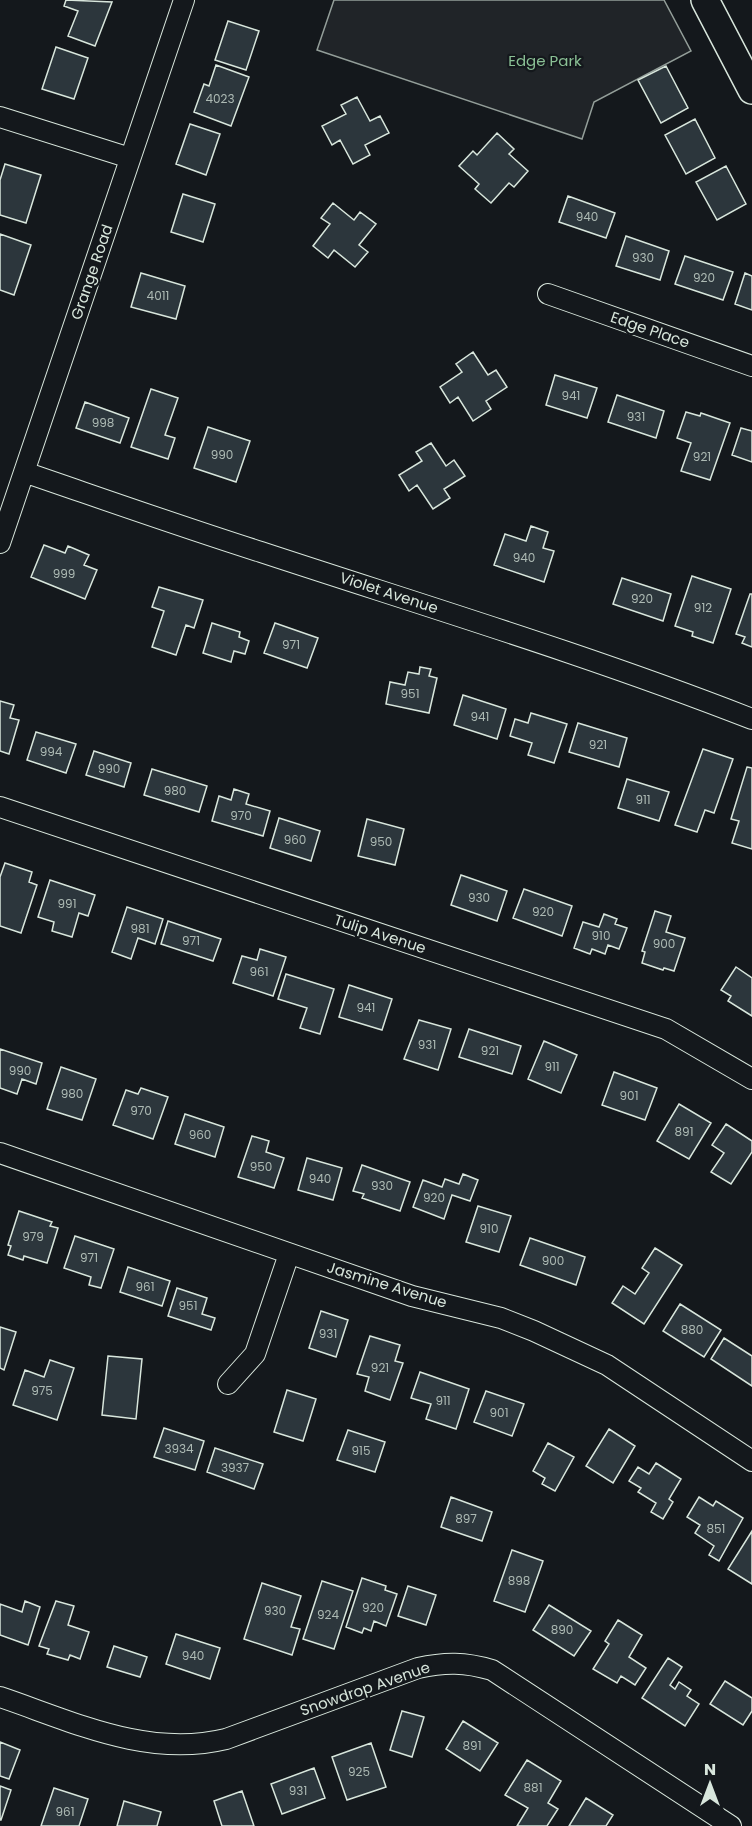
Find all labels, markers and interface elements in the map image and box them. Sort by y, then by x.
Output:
park label: Edge Park [508,50,582,71]
house number: 4023 [205,90,235,107]
house number: 940 [576,208,598,225]
street label: Grange Road [65,221,118,322]
house number: 930 [632,249,654,266]
house number: 920 [693,269,715,286]
house number: 4011 [147,287,169,304]
street label: Edge Place [608,306,692,353]
house number: 941 [562,387,580,404]
house number: 931 [627,408,645,425]
house number: 998 [92,414,114,431]
house number: 990 [211,446,233,463]
house number: 921 [693,448,711,465]
house number: 940 [513,549,535,566]
house number: 999 [53,565,75,582]
street label: Violet Avenue [337,567,441,618]
house number: 920 [631,590,653,607]
house number: 912 [694,599,712,616]
house number: 971 [282,636,300,653]
house number: 951 [401,685,419,702]
house number: 941 [471,708,489,725]
house number: 921 [589,736,607,753]
house number: 994 [40,743,63,760]
house number: 990 [98,760,120,777]
house number: 980 [164,782,186,799]
house number: 911 [635,791,651,808]
house number: 970 [230,807,252,824]
house number: 960 [284,831,306,848]
house number: 950 [370,833,392,850]
house number: 930 [468,889,490,906]
house number: 991 [58,895,76,912]
house number: 920 [532,903,554,920]
street label: Tulip Avenue [331,909,429,958]
house number: 981 [131,920,149,937]
house number: 910 [592,927,610,944]
house number: 971 [182,932,200,949]
house number: 900 [653,935,675,952]
house number: 961 [249,963,269,980]
house number: 941 [357,999,375,1016]
house number: 931 [418,1036,436,1053]
house number: 921 [481,1042,499,1059]
house number: 911 [544,1058,560,1075]
house number: 990 [9,1062,31,1079]
house number: 980 [61,1085,83,1102]
house number: 901 [620,1087,638,1104]
house number: 970 [130,1102,152,1119]
house number: 891 [675,1123,693,1140]
house number: 960 [189,1126,211,1143]
house number: 950 [250,1158,272,1175]
house number: 940 [309,1170,331,1187]
house number: 930 [371,1177,393,1194]
house number: 920 [423,1189,445,1206]
house number: 910 [480,1220,498,1237]
house number: 979 [22,1228,44,1245]
house number: 971 [80,1249,98,1266]
house number: 900 [542,1252,564,1269]
street label: Jasmine Avenue [325,1256,450,1313]
house number: 961 [135,1278,155,1295]
house number: 951 [179,1297,197,1314]
house number: 880 [681,1321,703,1338]
house number: 931 [319,1325,337,1342]
house number: 921 [371,1359,389,1376]
house number: 975 [31,1382,53,1399]
house number: 911 [435,1392,451,1409]
house number: 901 [490,1404,508,1421]
house number: 3934 [164,1440,194,1457]
house number: 915 [352,1442,370,1459]
house number: 3937 [221,1459,250,1476]
house number: 897 [455,1510,477,1527]
house number: 851 [707,1520,725,1537]
house number: 898 [508,1572,530,1589]
house number: 920 [362,1599,384,1616]
house number: 930 [264,1602,286,1619]
house number: 924 [317,1606,339,1623]
house number: 890 [551,1621,573,1638]
house number: 940 [182,1647,204,1664]
street label: Snowdrop Avenue [297,1656,433,1721]
house number: 891 [463,1737,481,1754]
north arrow [680,1754,740,1814]
text: N [704,1758,716,1781]
house number: 925 [348,1763,370,1780]
house number: 881 [524,1779,542,1796]
house number: 931 [289,1782,307,1799]
house number: 961 [55,1803,75,1820]

